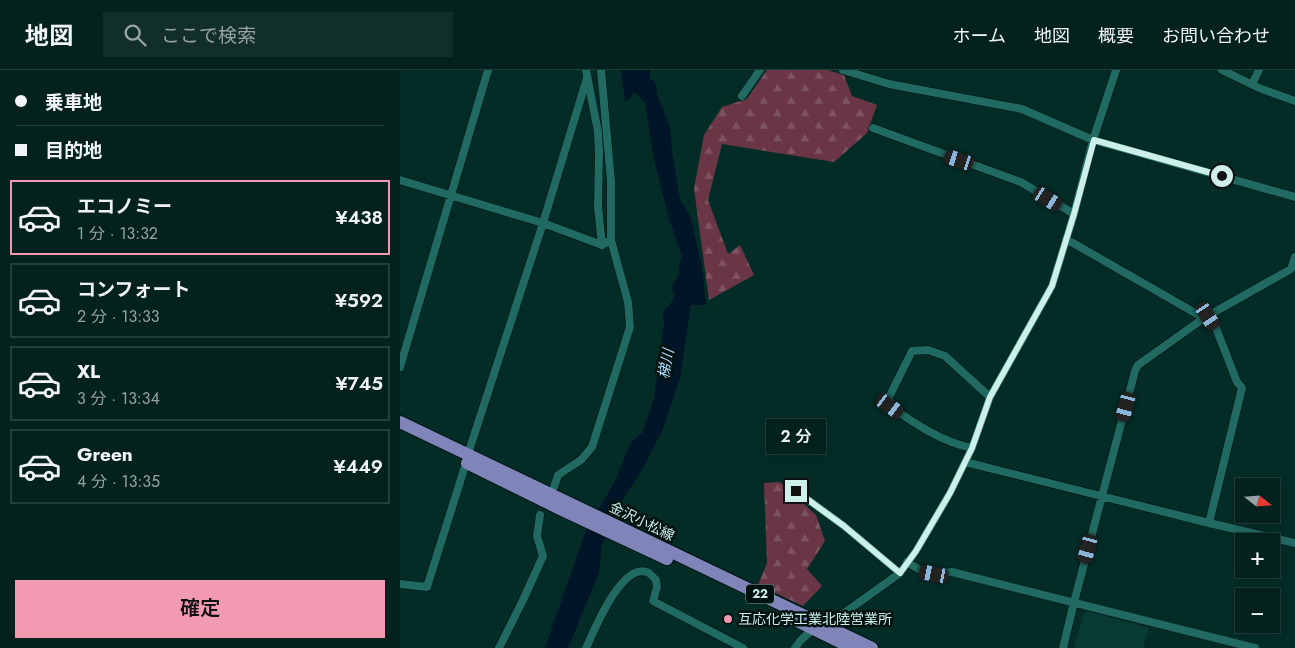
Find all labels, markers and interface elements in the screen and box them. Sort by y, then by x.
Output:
search box [103,12,453,57]
text: 地図 [25,18,73,53]
icon: search [121,21,149,49]
text: ここで検索 [161,22,256,49]
text: ホーム [953,23,1006,49]
text: 地図 [1034,23,1070,49]
text: 概要 [1098,23,1134,49]
text: お問い合わせ [1162,23,1270,49]
text: 乗車地 [45,89,102,116]
text: 目的地 [45,137,102,164]
car [942,148,975,172]
route start [1211,165,1233,187]
car [1031,185,1064,213]
text: エコノミー [77,193,172,220]
icon: car [17,195,62,240]
text: ¥438 [335,204,383,231]
text: 1 分 · 13:32 [77,222,158,245]
text: コンフォート [77,276,190,303]
icon: car [17,278,62,323]
text: ¥592 [335,287,383,314]
car [1193,299,1222,333]
text: 2 分 · 13:33 [77,305,160,328]
water label: 梯川 [653,345,680,381]
text: XL [77,358,100,385]
icon: car [17,361,62,406]
text: ¥745 [335,370,383,397]
text: 3 分 · 13:34 [77,387,160,410]
car [873,391,906,421]
car [1114,391,1137,423]
callout: 2 分 [766,418,826,454]
text: 2 分 [781,425,811,448]
text: Green [77,441,133,468]
icon: car [17,444,62,489]
text: ¥449 [334,453,383,480]
text: 4 分 · 13:35 [77,470,160,493]
north arrow [1235,478,1280,522]
map controls [1235,478,1280,633]
route end [785,480,807,502]
street label: 金沢小松線 [606,497,678,545]
car [1076,533,1099,565]
button: + [1235,533,1280,578]
car [917,564,950,584]
button: 確定 [15,580,385,638]
road number: 22 [746,584,774,604]
button: − [1235,588,1280,633]
place label: 互応化学工業北陸営業所 [738,609,892,629]
marker: 互応化学工業北陸営業所 [722,613,734,625]

